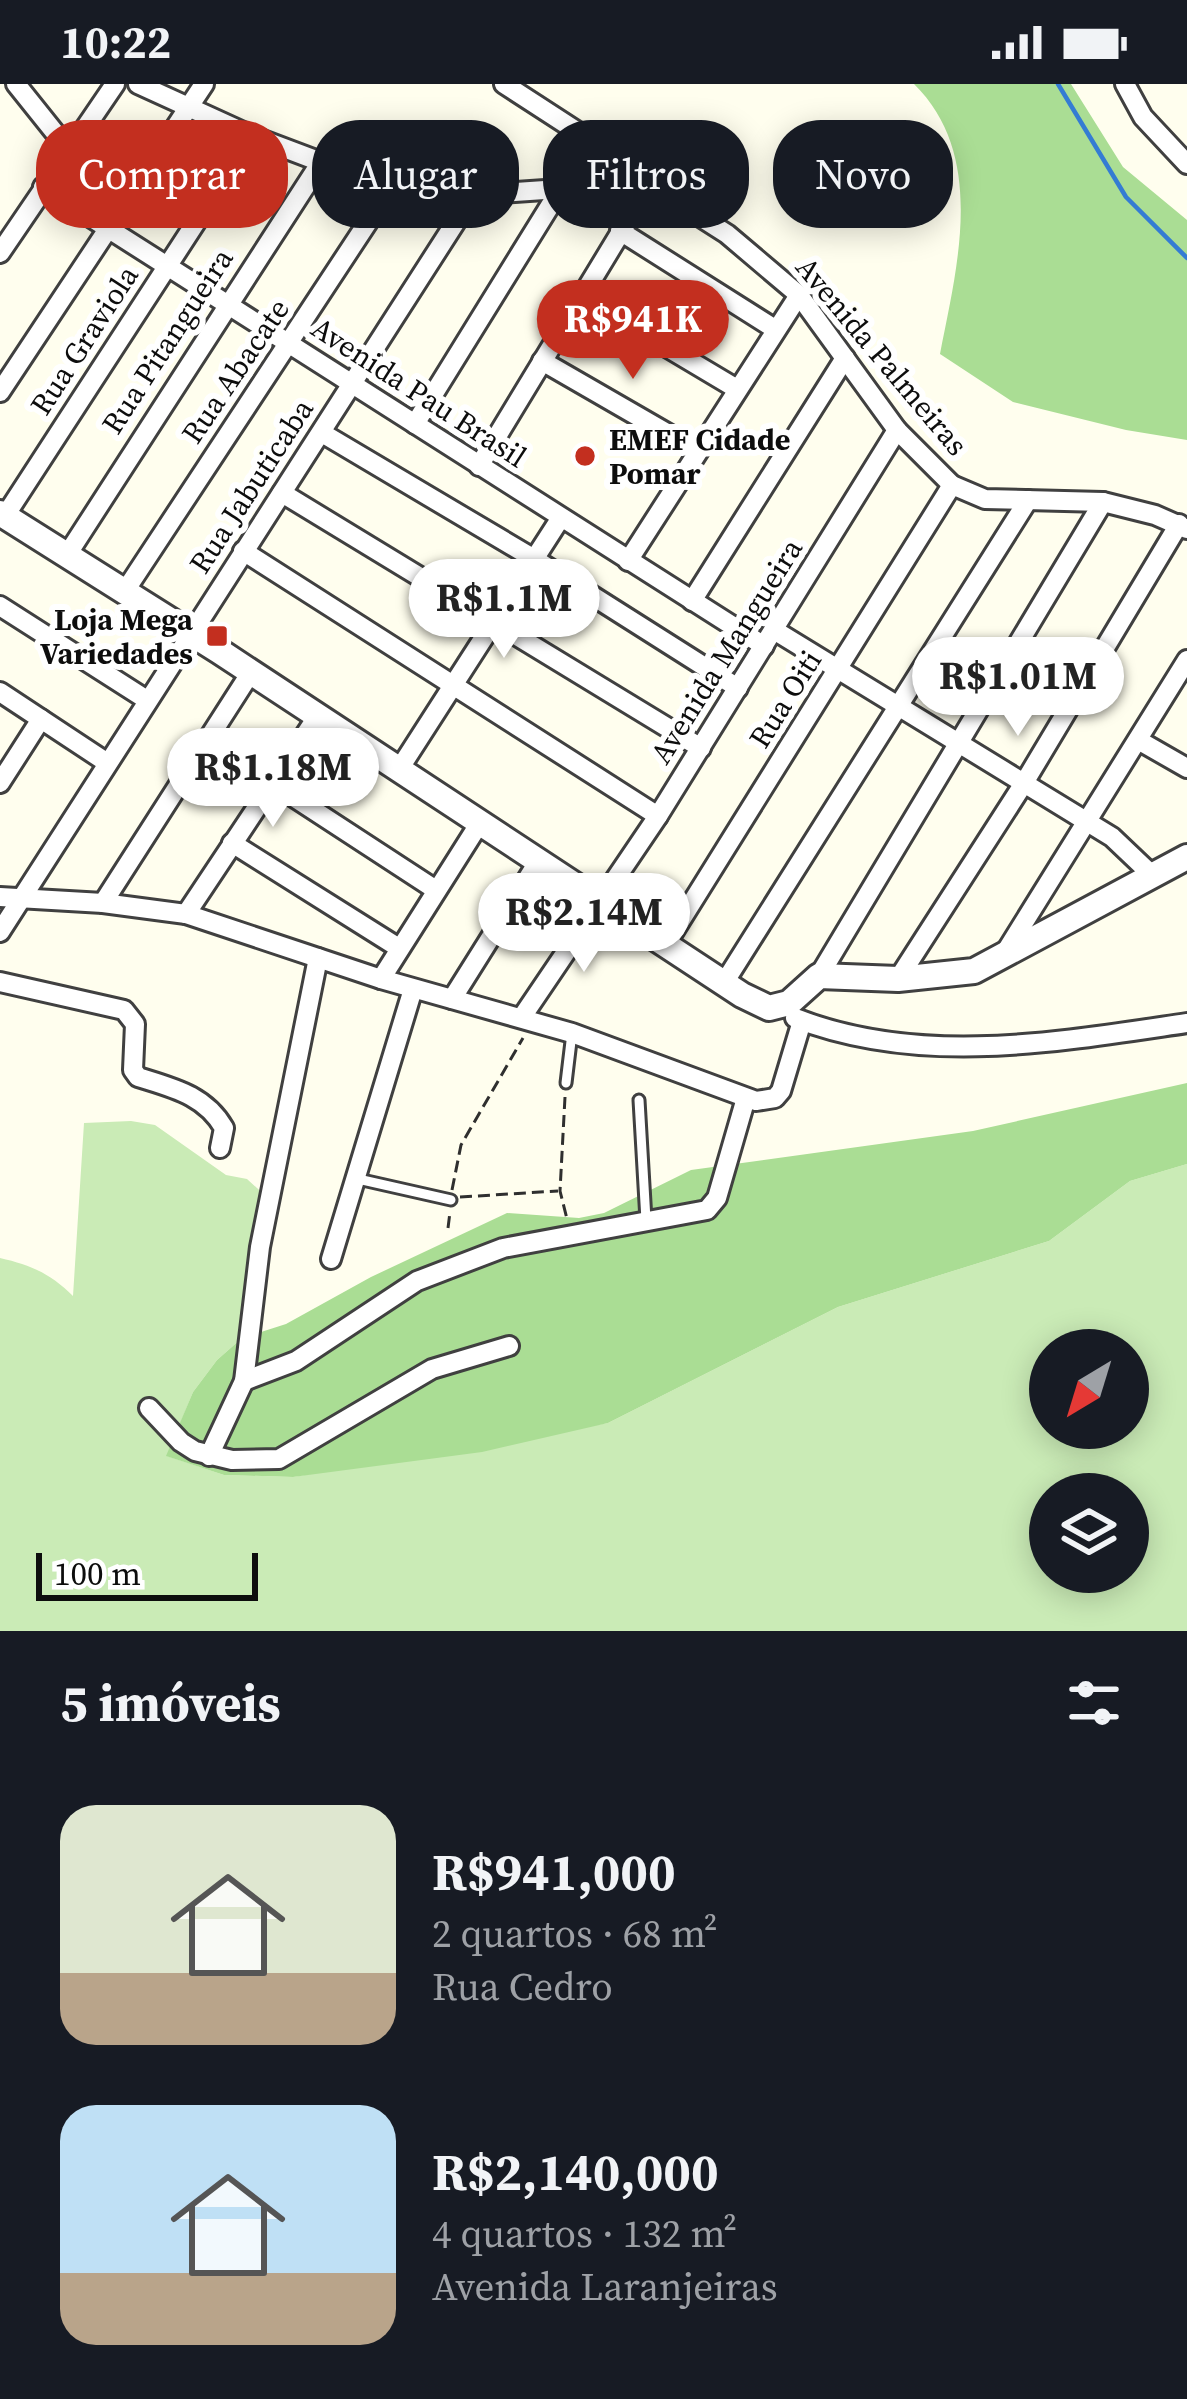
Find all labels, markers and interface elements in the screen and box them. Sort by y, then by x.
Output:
text: 10:22 [60,11,171,73]
chip: Comprar [36,120,288,228]
chip: Alugar [312,120,519,228]
chip: Filtros [543,120,749,228]
chip: Novo [773,120,953,228]
street label: Rua Pitangueira [92,240,243,442]
street label: Avenida Palmeiras [787,248,977,464]
street label: Rua Graviola [20,257,148,423]
pin: R$941K [535,280,731,382]
street label: Rua Abacate [171,291,299,451]
text: R$941K [564,292,702,345]
street label: Avenida Pau Brasil [303,307,535,477]
street label: Rua Jabuticaba [179,390,323,581]
place label: EMEF Cidade Pomar [609,419,790,494]
marker: EMEF Cidade Pomar [572,443,598,469]
street label: Avenida Mangueira [640,530,812,771]
pin: R$1.1M [406,559,602,661]
text: R$1.1M [436,571,572,624]
place label: Loja Mega Variedades [40,599,194,674]
marker: Loja Mega Variedades [204,623,230,649]
pin: R$1.01M [907,637,1129,739]
street label: Rua Oiti [739,642,831,756]
text: R$1.01M [939,649,1097,702]
pin: R$1.18M [162,728,384,830]
text: R$1.18M [194,740,352,793]
pin: R$2.14M [473,873,695,975]
text: R$2.14M [505,885,663,938]
north arrow [1029,1329,1149,1449]
map controls [1029,1329,1149,1593]
button: layers [1029,1473,1149,1593]
scale bar [36,1547,258,1600]
text: 100 m [54,1551,141,1596]
text: 5 imóveis [60,1668,281,1738]
icon: filters [1061,1670,1127,1736]
text: R$941,000 [432,1837,676,1907]
icon: home [156,1853,300,1997]
text: 2 quartos · 68 m² [432,1907,718,1960]
text: Rua Cedro [432,1960,613,2013]
text: R$2,140,000 [432,2137,719,2207]
icon: home [156,2153,300,2297]
text: 4 quartos · 132 m² [432,2207,737,2260]
text: Avenida Laranjeiras [432,2260,778,2313]

